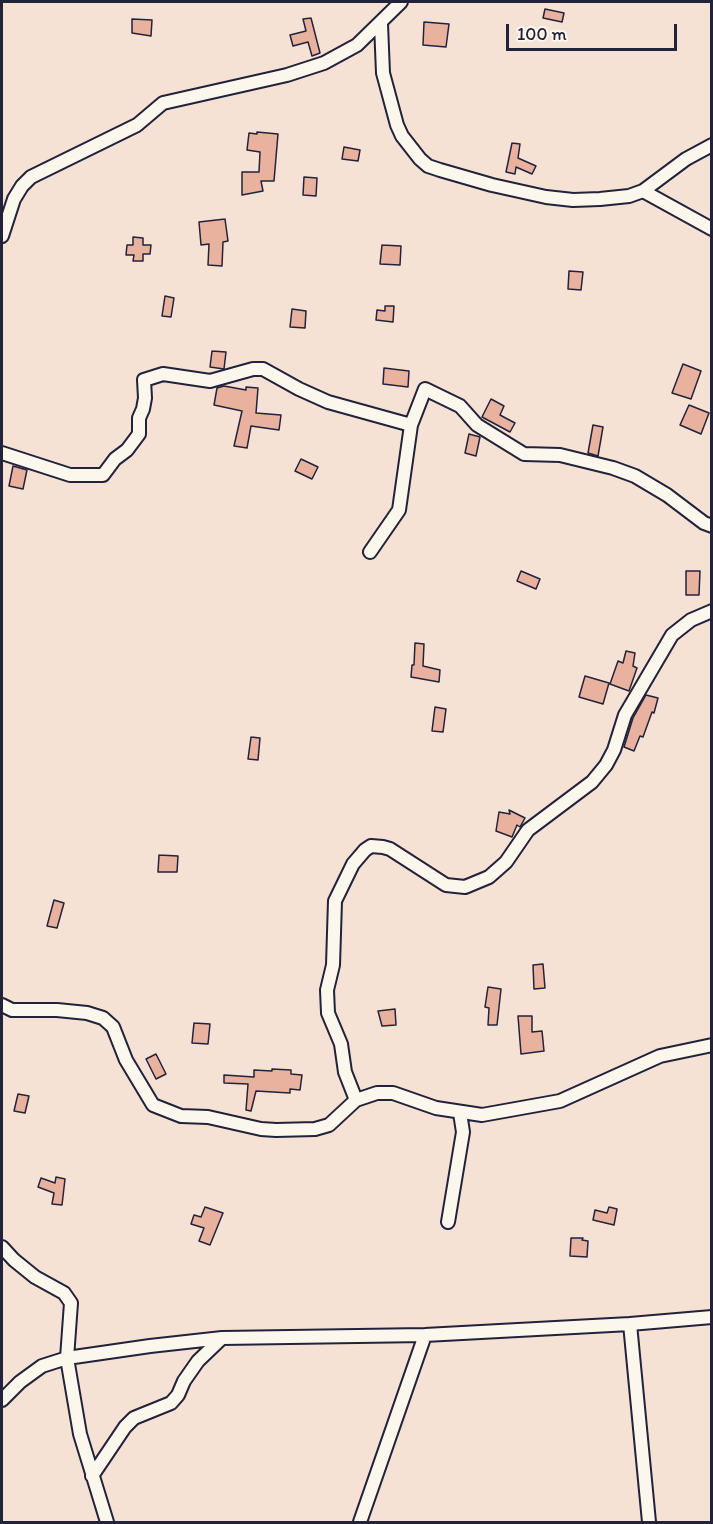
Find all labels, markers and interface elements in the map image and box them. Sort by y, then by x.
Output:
scale bar [509,12,680,50]
text: 100 m [517,23,567,45]

